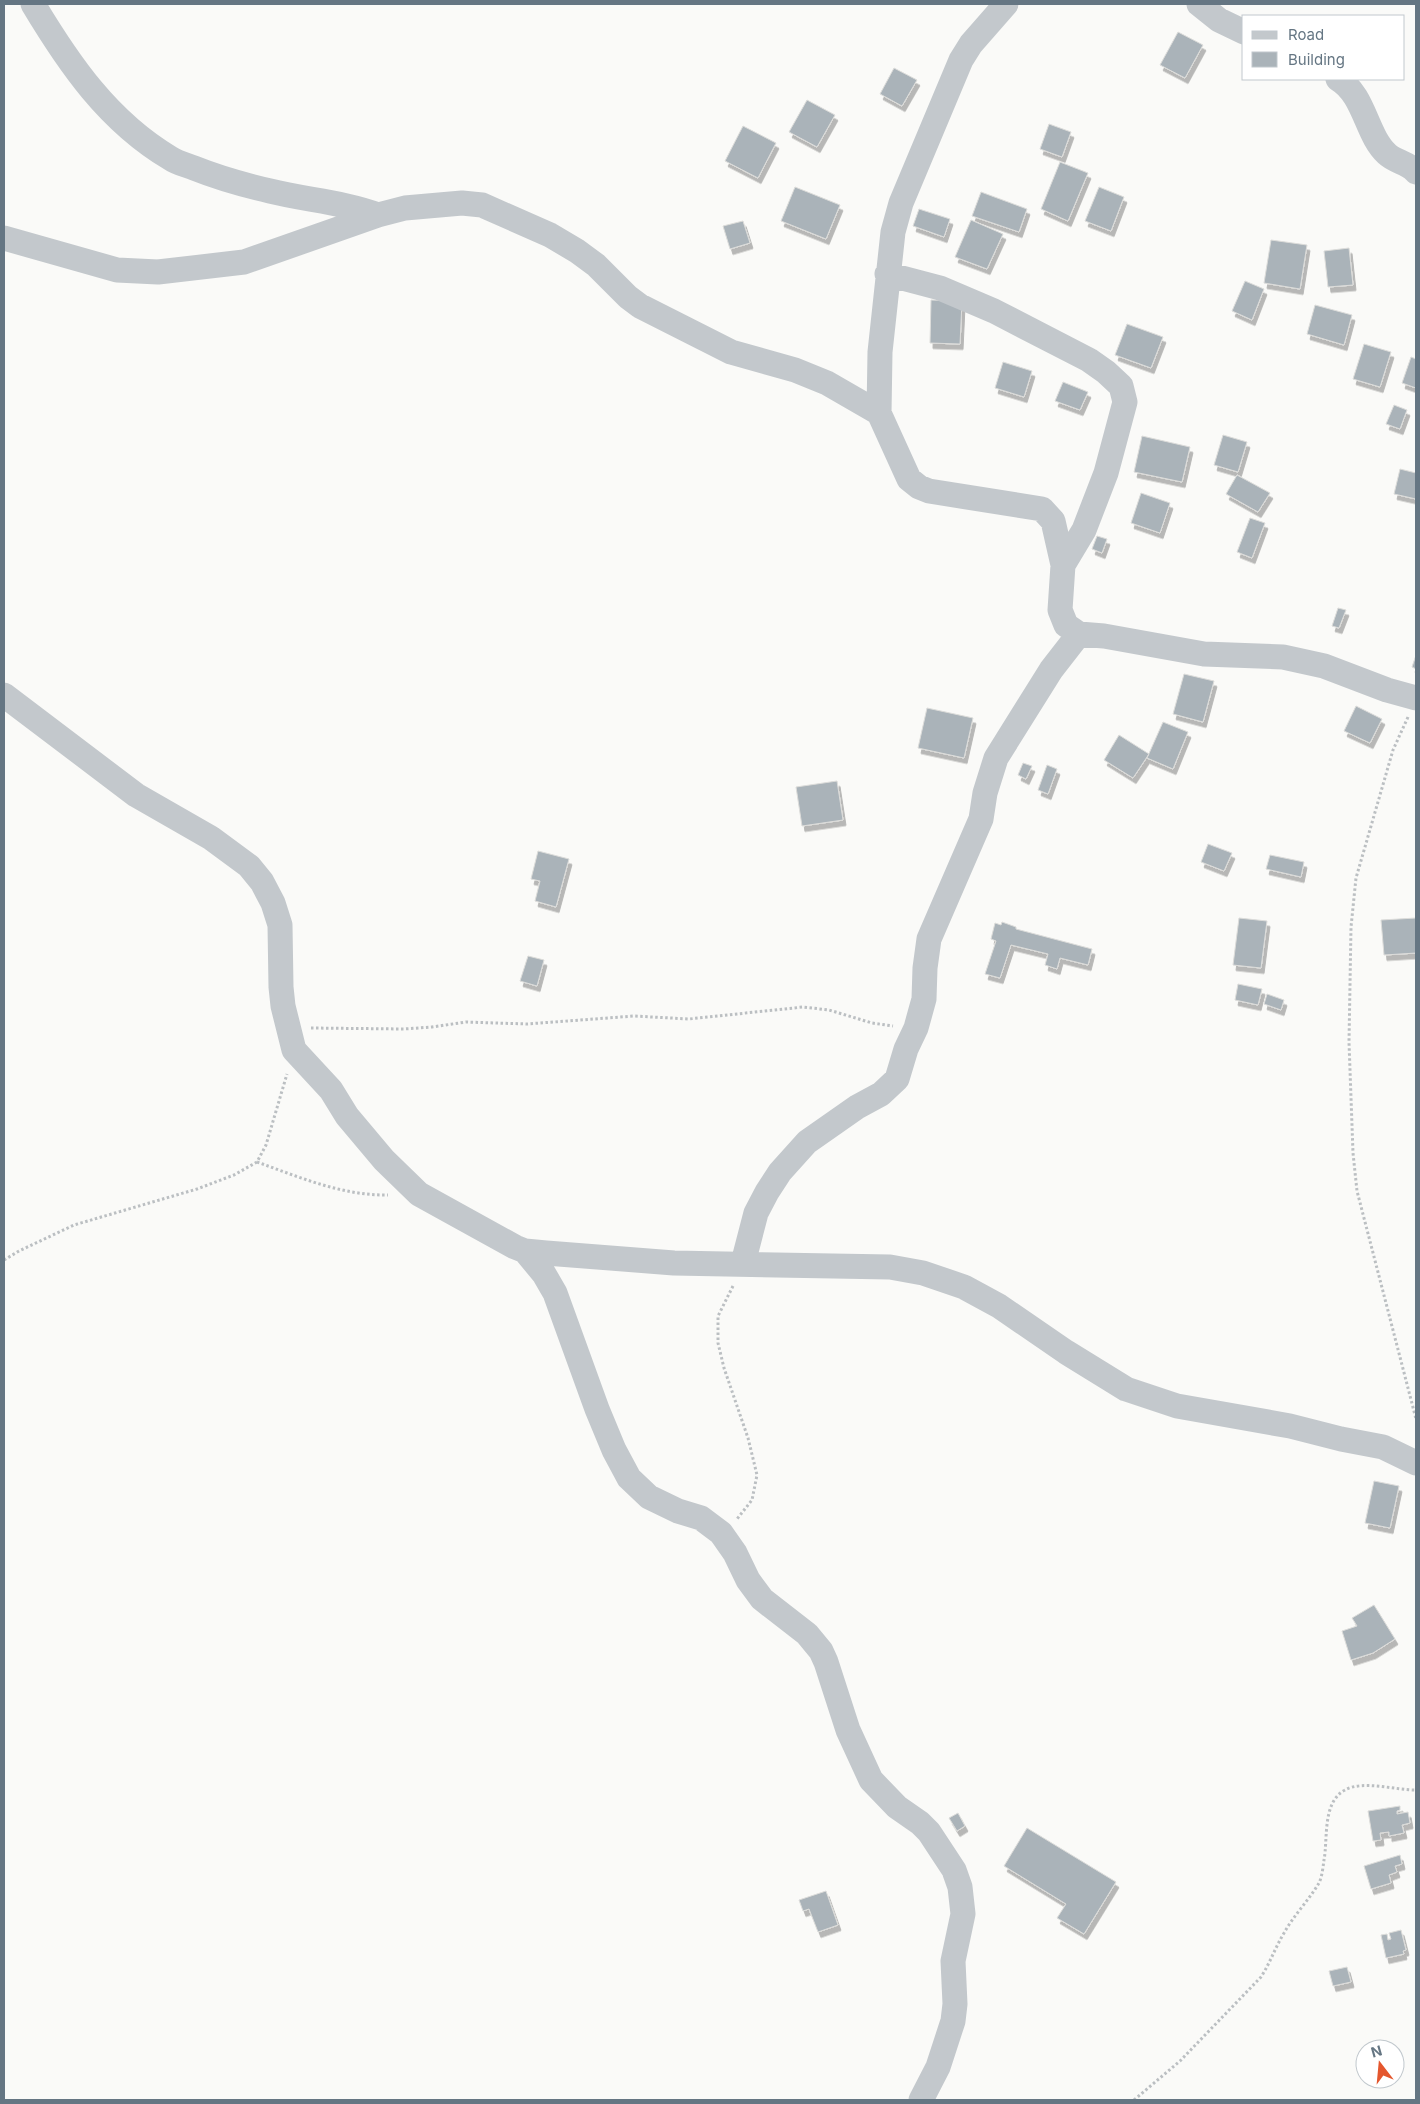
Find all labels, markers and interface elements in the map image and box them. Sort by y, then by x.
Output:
legend [1242,15,1405,80]
text: Road [1288,25,1324,44]
text: Building [1288,50,1345,69]
north arrow [1355,2039,1405,2089]
text: N [1369,2041,1384,2061]

